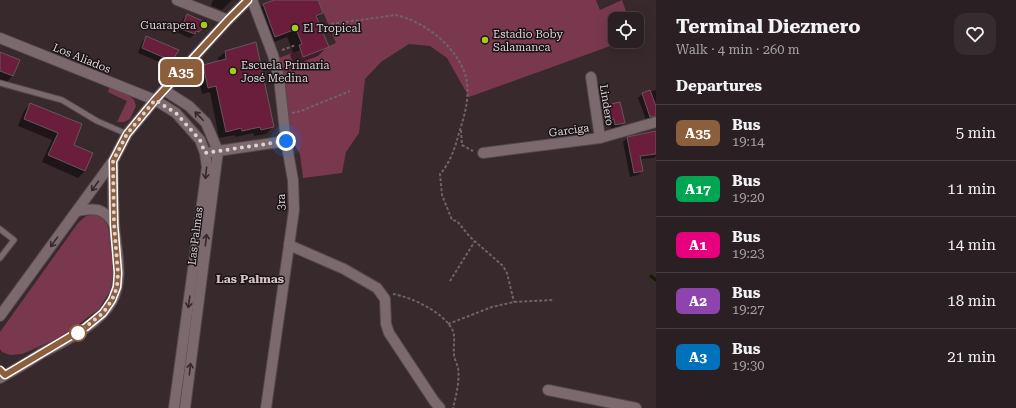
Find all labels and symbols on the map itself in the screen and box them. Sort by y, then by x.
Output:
place label: Guarapera [140,19,196,32]
marker: Guarapera [199,20,209,30]
place label: El Tropical [303,22,361,35]
marker: El Tropical [290,23,300,33]
place label: Estadio Boby Salamanca [493,28,563,54]
marker: Estadio Boby Salamanca [480,35,490,45]
street label: Los Aliados [51,41,113,76]
line badge: A35 [158,59,204,85]
place label: Escuela Primaria José Medina [241,59,330,85]
marker: Escuela Primaria José Medina [228,66,238,76]
street label: Lindero [597,83,616,127]
one-way arrow [194,111,204,121]
street label: Garciga [548,121,590,140]
your location [276,131,296,151]
one-way arrow [203,166,210,179]
one-way arrow [91,180,99,191]
street label: 3ra [275,194,288,210]
street label: Las Palmas [185,206,205,266]
one-way arrow [203,234,210,247]
one-way arrow [49,236,58,247]
district label: Las Palmas [216,272,284,286]
one-way arrow [185,295,193,308]
unlabelled marker [69,324,87,342]
one-way arrow [186,363,194,376]

